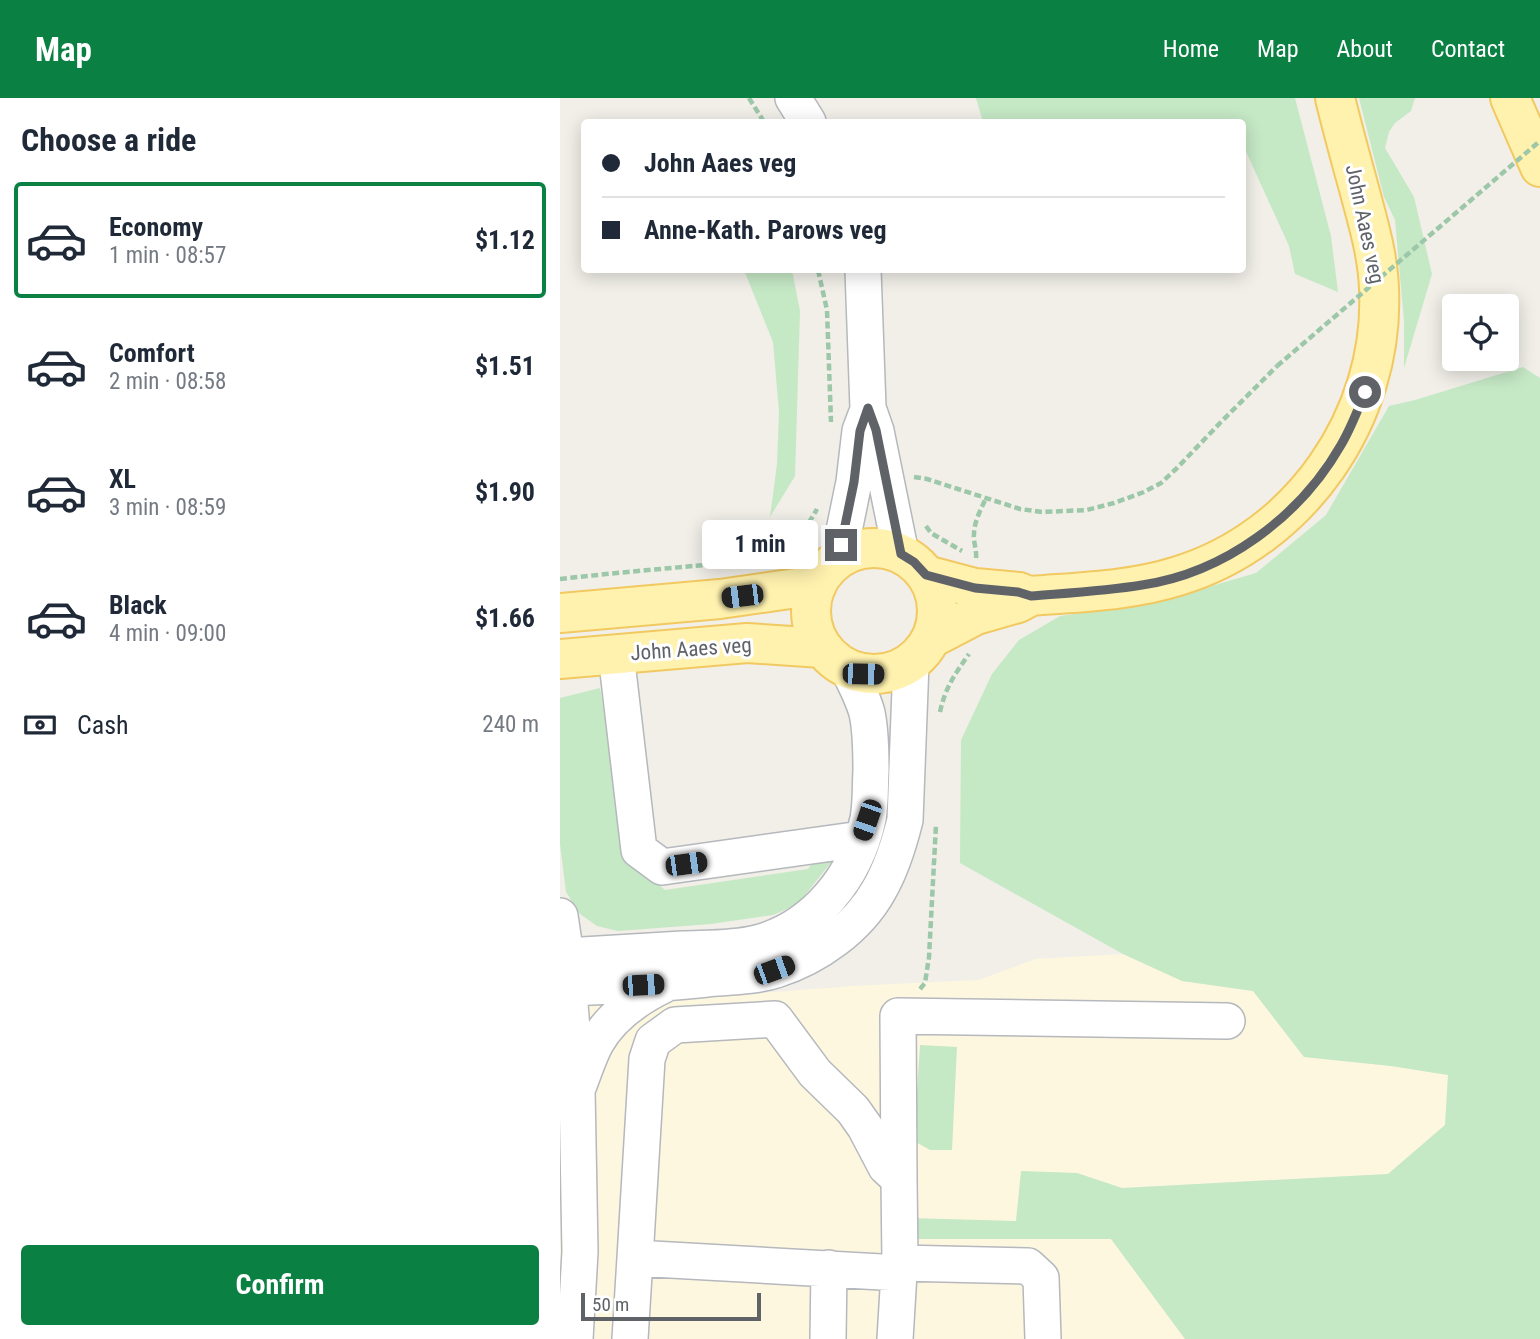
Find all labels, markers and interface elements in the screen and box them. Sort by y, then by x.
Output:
text: Map [35,30,92,69]
text: Home [1163,35,1219,63]
text: Map [1257,35,1299,63]
text: About [1337,35,1393,63]
text: Contact [1431,35,1505,63]
text: Choose a ride [21,121,196,159]
text: John Aaes veg [644,148,796,178]
street label: John Aaes veg [1341,162,1389,286]
icon: car [25,209,88,272]
text: Economy [109,212,203,242]
text: Anne-Kath. Parows veg [644,215,887,245]
text: $1.12 [475,225,535,255]
text: 1 min · 08:57 [109,242,226,269]
map controls [1442,294,1519,371]
button: locate [1442,294,1519,371]
icon: car [25,335,88,398]
text: Comfort [109,338,195,368]
text: $1.51 [475,351,535,381]
text: 2 min · 08:58 [109,368,226,395]
route start [1349,376,1381,408]
icon: car [25,461,88,524]
text: XL [109,464,136,494]
text: $1.90 [475,477,535,507]
text: 3 min · 08:59 [109,494,226,521]
callout: 1 min [701,520,816,570]
route end [825,529,857,561]
text: 1 min [734,531,786,558]
car [720,583,765,609]
icon: car [25,587,88,650]
text: Black [109,590,167,620]
text: $1.66 [475,603,535,633]
text: 4 min · 09:00 [109,620,226,647]
street label: John Aaes veg [630,633,752,665]
car [842,663,885,685]
icon: cash [21,706,59,744]
text: Cash [77,710,129,740]
text: 240 m [482,711,539,738]
car [851,797,884,843]
car [664,851,709,877]
car [751,953,798,987]
car [622,973,665,997]
button: Confirm [21,1245,539,1325]
scale bar [581,1290,761,1322]
text: 50 m [592,1293,629,1316]

